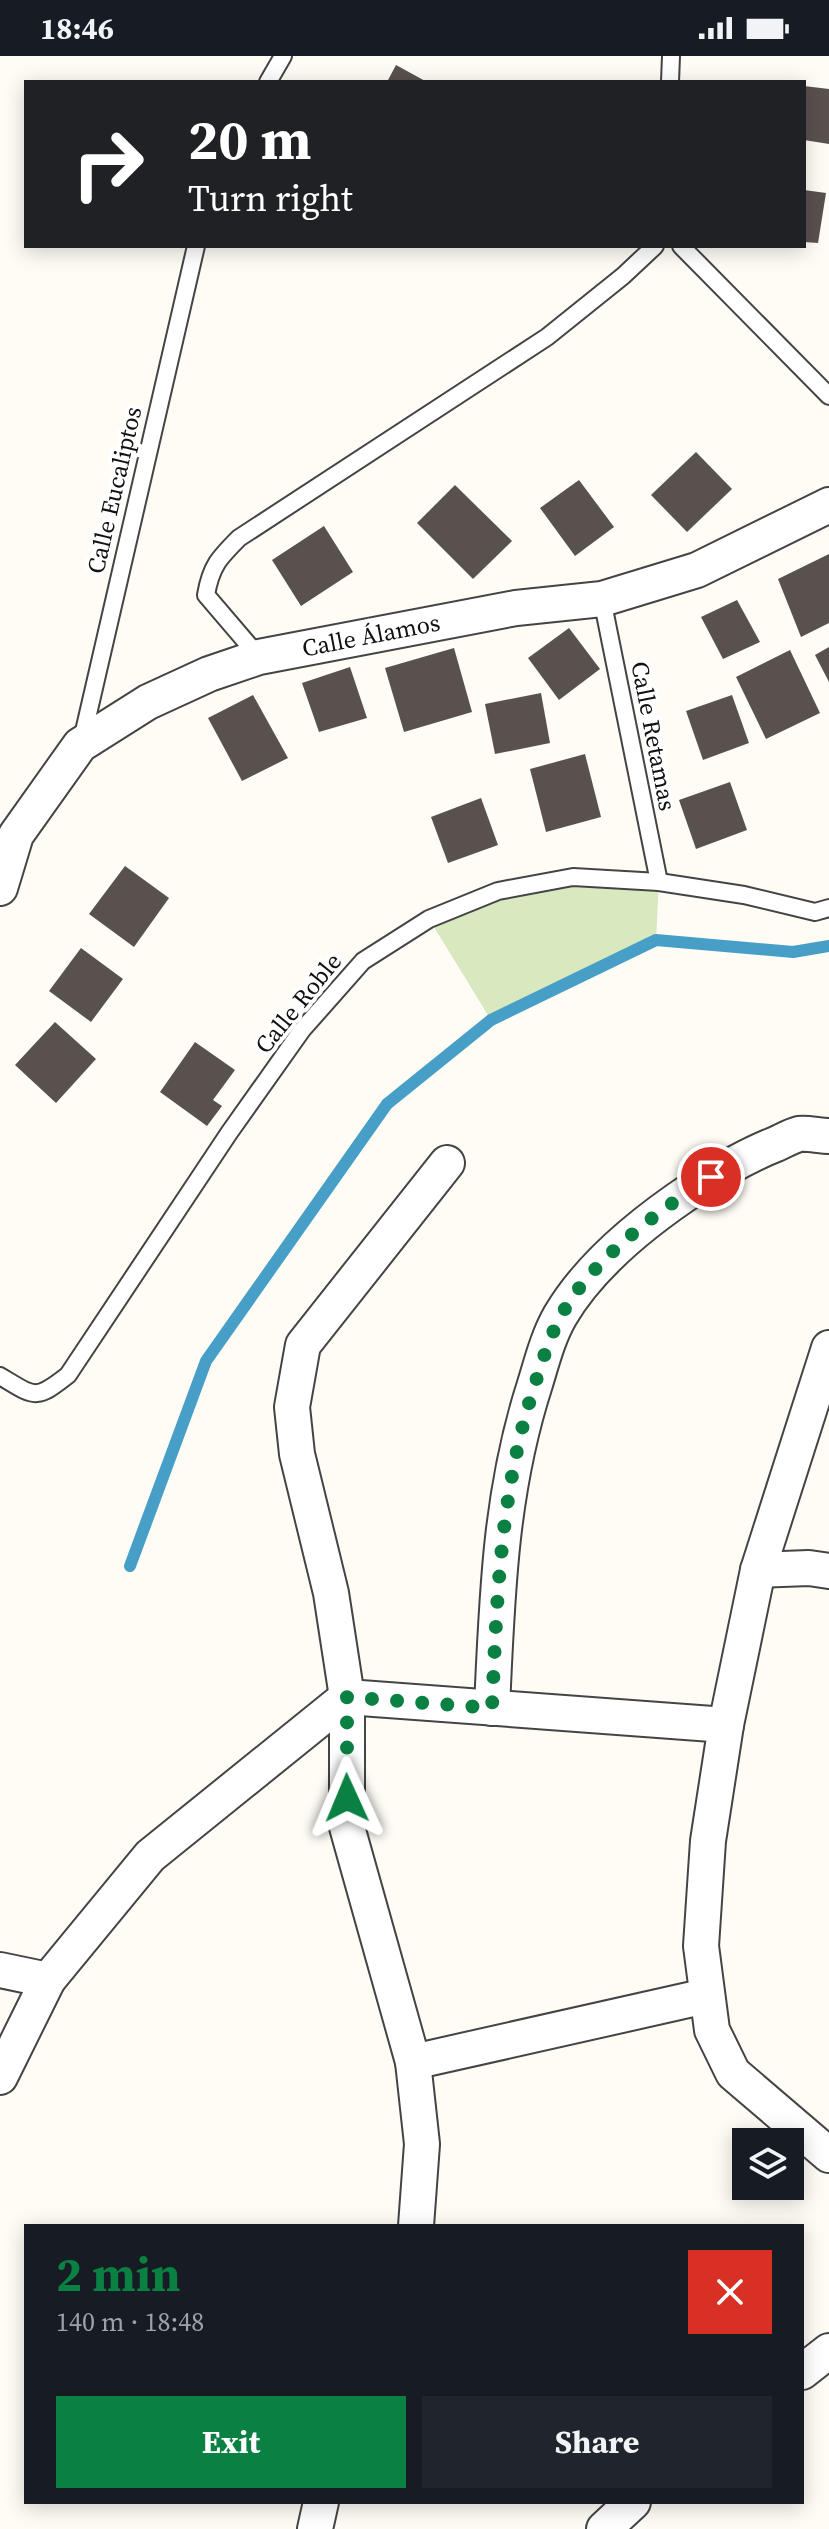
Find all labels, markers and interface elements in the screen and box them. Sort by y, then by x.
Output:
text: 18:46 [40,8,114,49]
text: 20 m [188,101,311,178]
icon: right [56,112,160,216]
text: Turn right [188,174,353,223]
street label: Calle Eucaliptos [79,403,149,577]
street label: Calle Álamos [299,605,443,665]
street label: Calle Retamas [623,659,685,813]
street label: Calle Roble [247,946,349,1060]
pin [677,1143,745,1211]
icon: arrive [689,1155,733,1199]
position arrow [305,1756,389,1840]
map controls [732,2128,804,2200]
button: layers [732,2128,804,2200]
text: 2 min [56,2241,181,2307]
button: close [688,2250,772,2334]
text: 140 m · 18:48 [56,2304,204,2340]
button: Exit [56,2396,406,2488]
button: Share [422,2396,772,2488]

